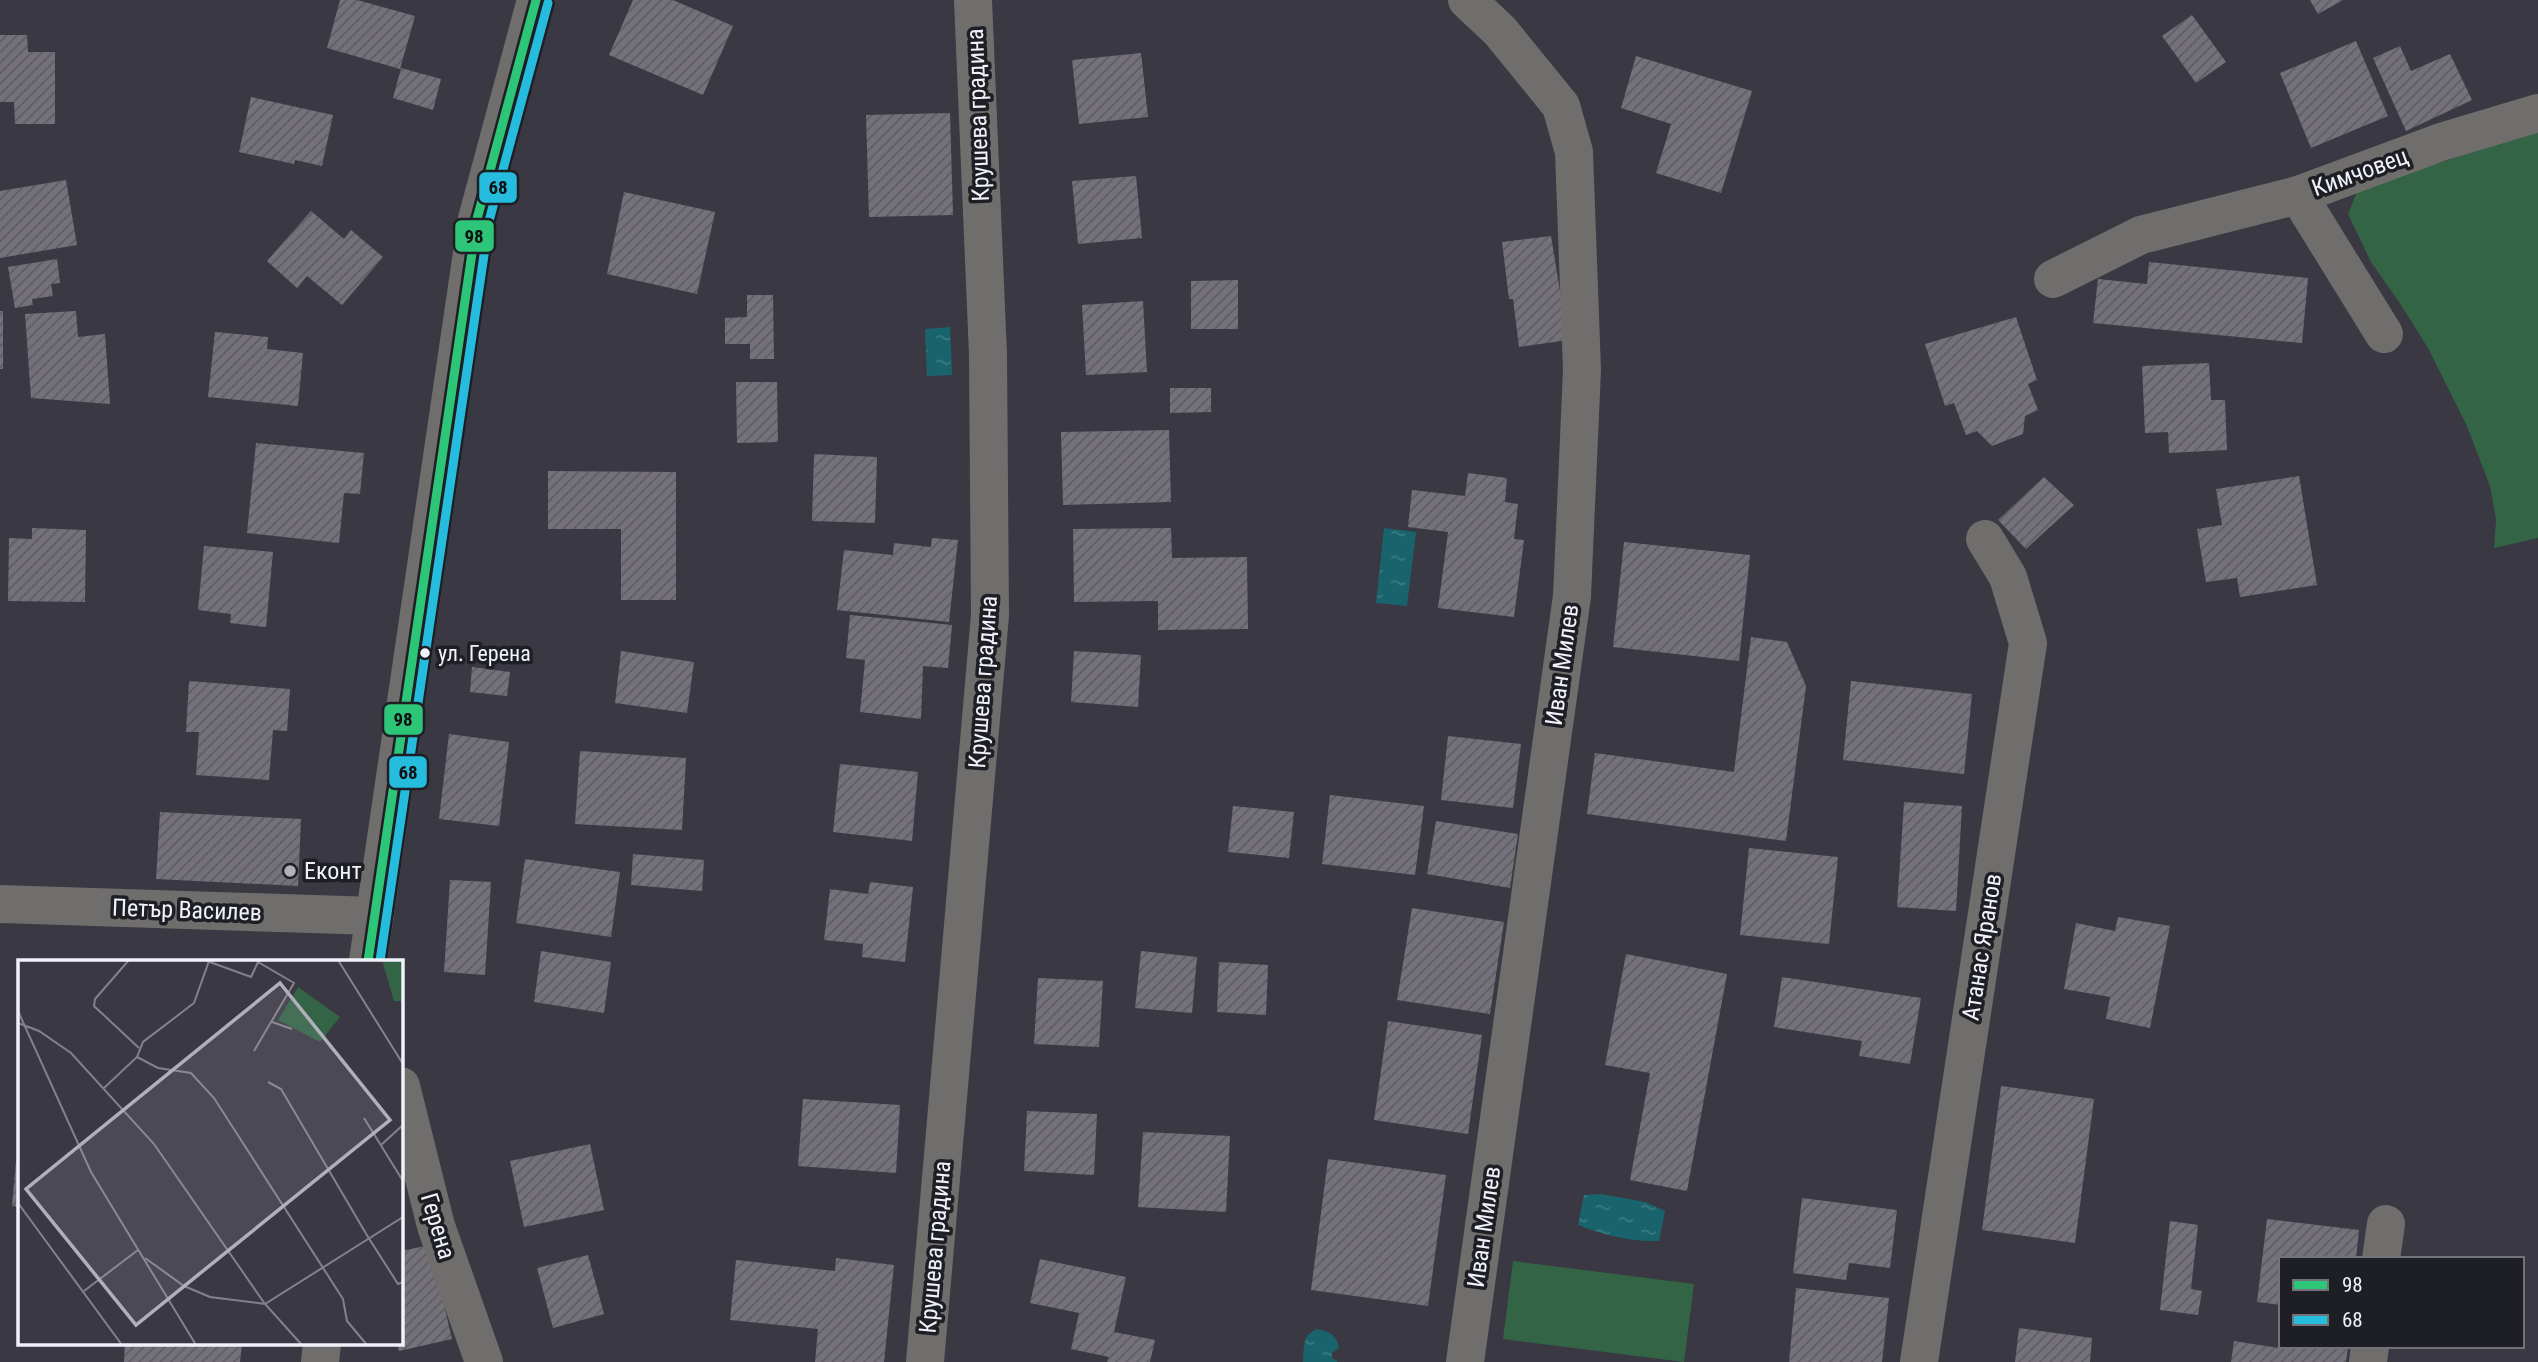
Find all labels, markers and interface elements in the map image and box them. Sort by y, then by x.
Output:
street label: Крушева градина [961,28,995,202]
street label: Кимчовец [2308,142,2412,202]
line badge: 68 [478,171,518,204]
text: 68 [488,176,508,199]
line badge: 98 [454,219,495,253]
text: 98 [464,225,484,248]
street label: Крушева градина [963,595,1003,769]
street label: Иван Милев [1540,603,1584,727]
place label: ул. Герена [438,641,531,666]
marker: ул. Герена [418,646,432,660]
line badge: 98 [383,703,424,736]
text: 98 [393,708,413,731]
line badge: 68 [388,755,428,789]
text: 68 [398,761,418,784]
place label: Еконт [304,857,362,885]
marker: Еконт [282,863,298,879]
street label: Атанас Яранов [1957,872,2007,1022]
street label: Петър Василев [112,893,262,927]
inset map [18,960,402,1344]
street label: Крушева градина [914,1160,956,1334]
street label: Иван Милев [1462,1165,1506,1289]
street label: Герена [415,1190,461,1262]
legend [2279,1257,2524,1348]
text: 98 [2342,1273,2363,1297]
text: 68 [2342,1308,2363,1332]

